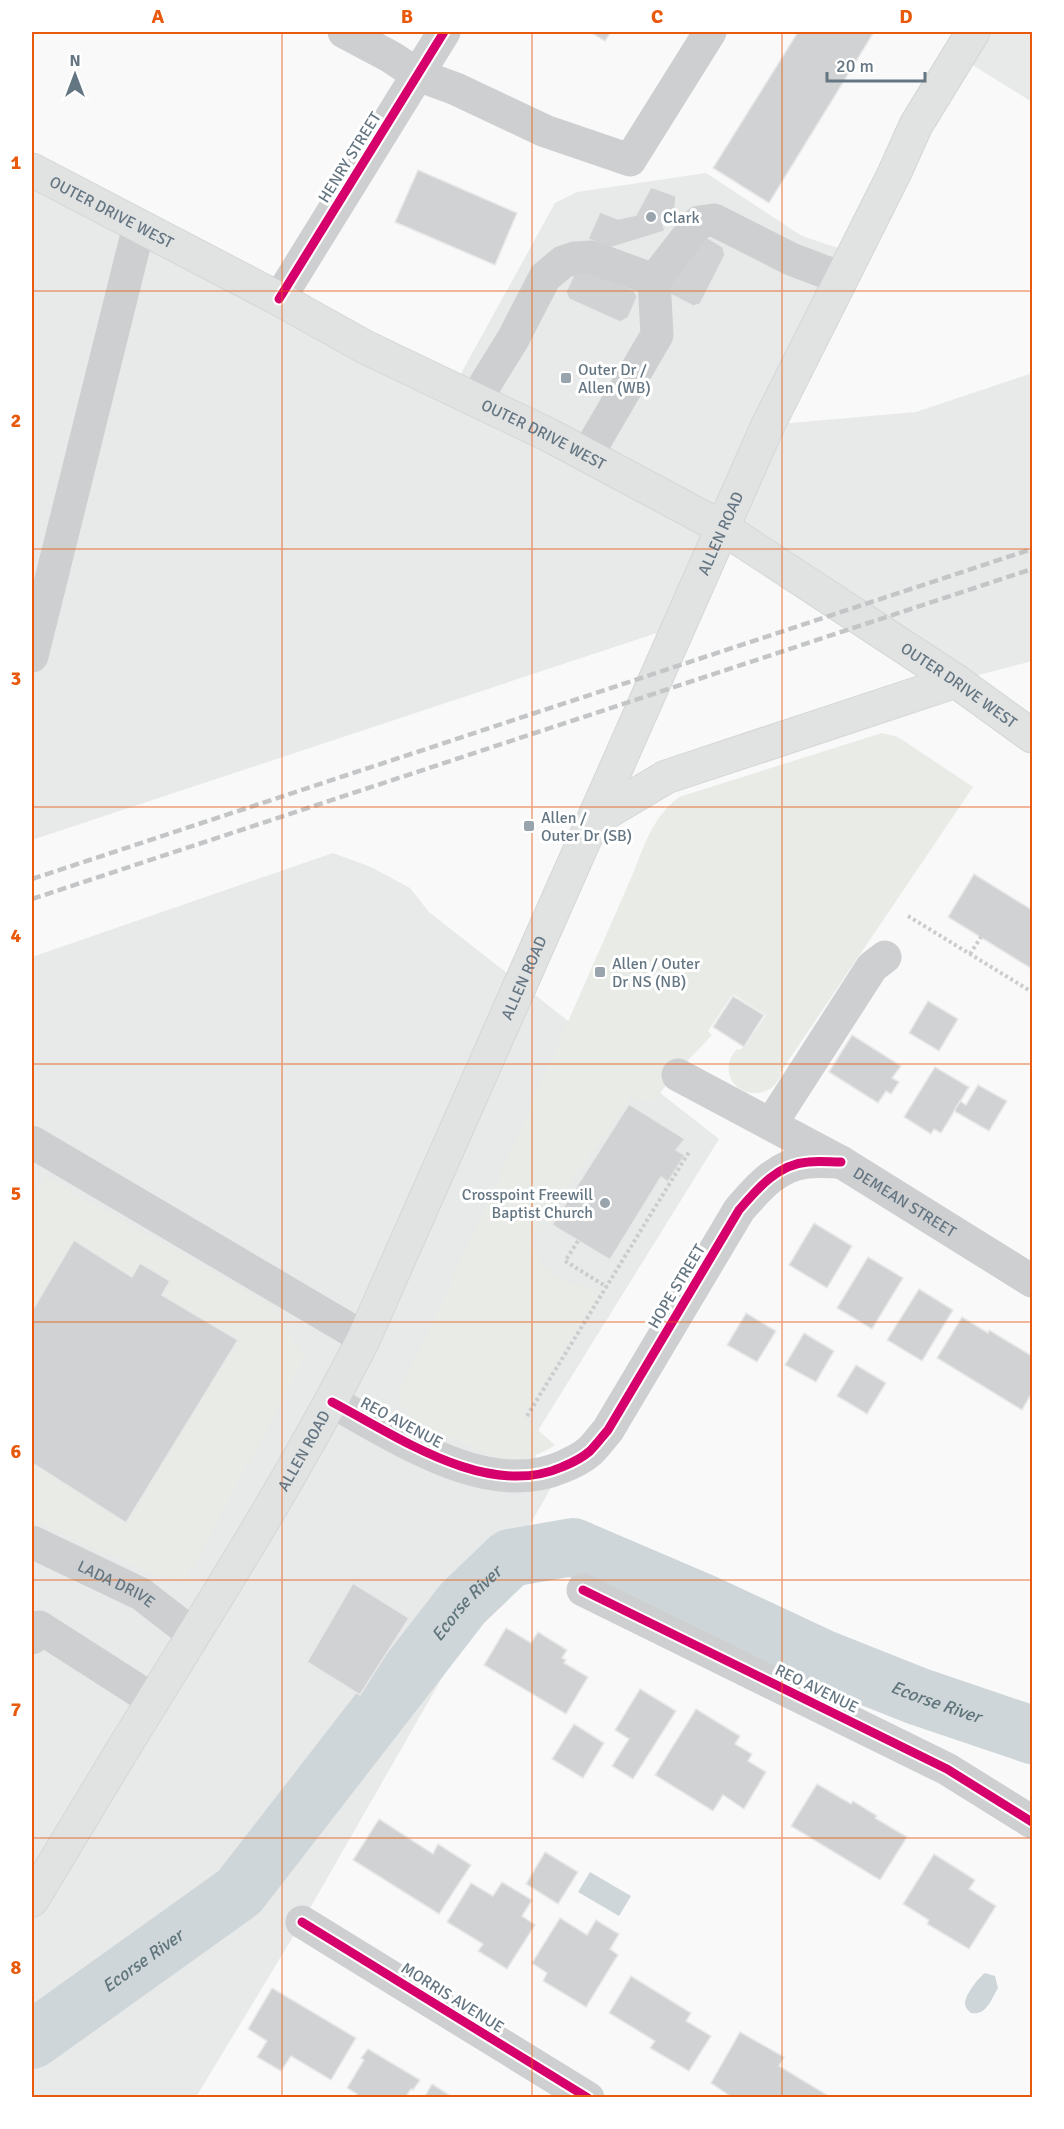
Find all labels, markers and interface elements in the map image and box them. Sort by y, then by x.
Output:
text: A [152,4,165,29]
text: B [401,4,413,29]
text: C [651,4,663,29]
text: D [899,4,913,29]
north arrow [45,45,105,105]
scale bar [827,45,924,83]
text: N [69,51,81,71]
text: 20 m [836,55,874,77]
street label: HENRY STREET [314,108,386,207]
text: 1 [11,150,22,175]
street label: OUTER DRIVE WEST [46,172,177,253]
place label: Clark [663,208,699,228]
marker: Clark [644,210,658,224]
place label: Outer Dr / Allen (WB) [578,360,651,398]
marker: Outer Dr / Allen (WB) [559,371,573,385]
street label: OUTER DRIVE WEST [478,395,609,475]
text: 2 [11,408,21,433]
street label: ALLEN ROAD [694,489,748,579]
street label: OUTER DRIVE WEST [897,639,1021,733]
text: 3 [11,666,21,691]
place label: Allen / Outer Dr (SB) [541,808,632,846]
marker: Allen / Outer Dr (SB) [522,819,536,833]
text: 4 [11,923,22,948]
street label: ALLEN ROAD [497,933,552,1023]
place label: Allen / Outer Dr NS (NB) [612,954,700,992]
marker: Allen / Outer Dr NS (NB) [593,965,607,979]
street label: DEMEAN STREET [849,1163,960,1242]
text: 5 [11,1181,21,1206]
place label: Crosspoint Freewill Baptist Church [462,1185,593,1223]
marker: Crosspoint Freewill Baptist Church [598,1196,612,1210]
street label: HOPE STREET [644,1241,710,1332]
street label: REO AVENUE [357,1393,446,1453]
street label: ALLEN ROAD [273,1407,335,1495]
text: 6 [11,1439,22,1464]
street label: LADA DRIVE [74,1556,159,1612]
water label: Ecorse River [427,1559,508,1646]
street label: REO AVENUE [772,1660,862,1718]
water label: Ecorse River [888,1676,986,1729]
text: 7 [11,1697,22,1722]
water label: Ecorse River [98,1923,189,1997]
text: 8 [11,1955,22,1980]
street label: MORRIS AVENUE [397,1958,508,2037]

